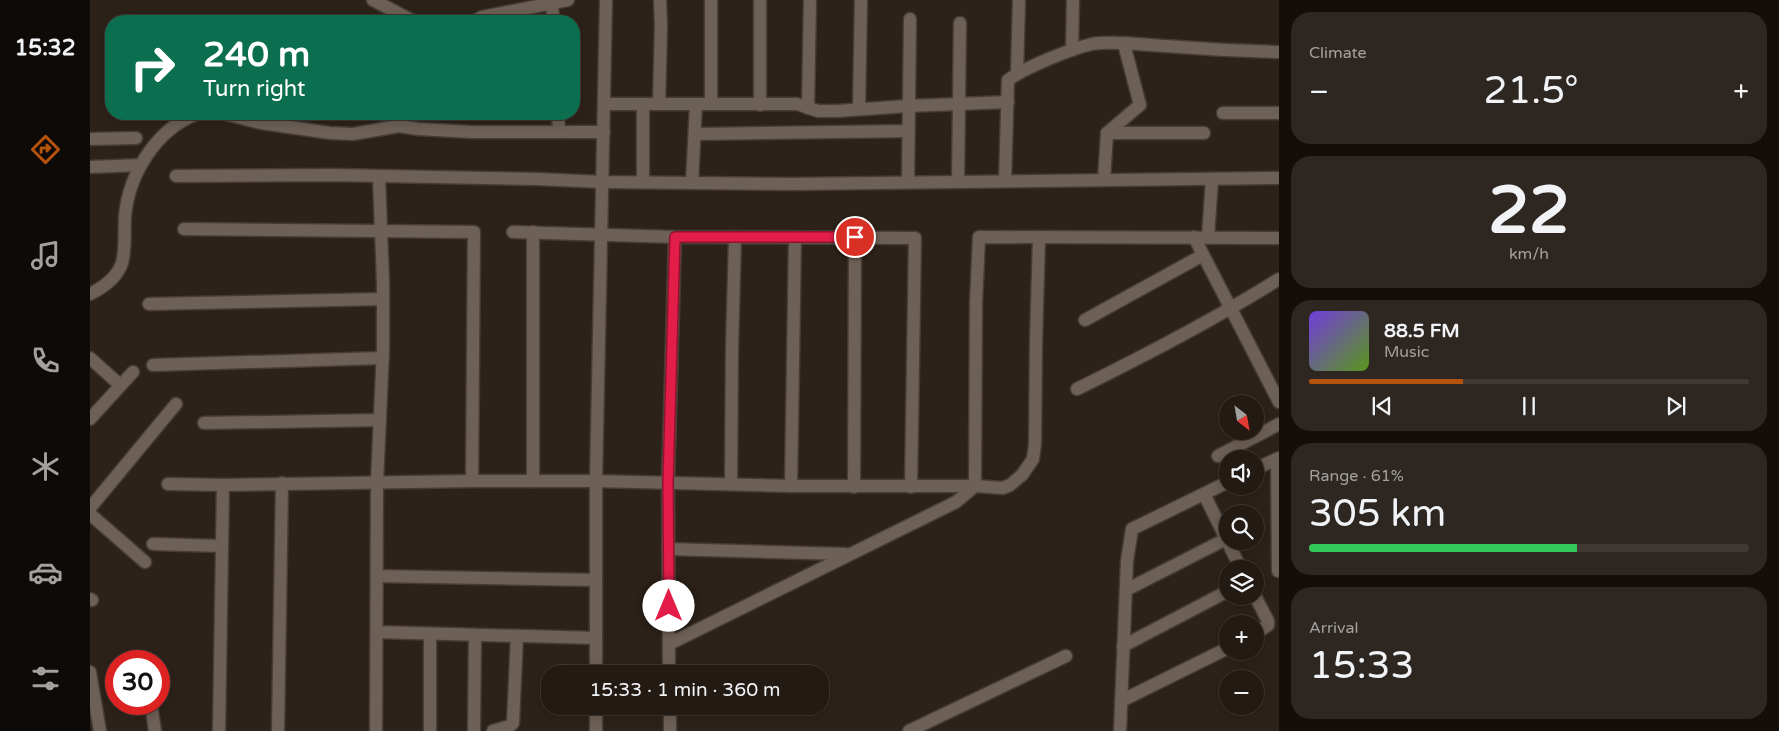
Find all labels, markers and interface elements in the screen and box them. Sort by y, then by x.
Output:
text: 240 m [203,34,310,76]
text: 15:32 [15,35,75,61]
icon: right [120,35,185,100]
text: Climate [1309,43,1367,63]
text: 21.5° [1484,68,1579,114]
text: − [1309,75,1329,109]
text: + [1733,75,1749,109]
text: Turn right [203,76,305,102]
icon: directions [28,132,63,167]
text: 22 [1488,172,1570,251]
pin [834,216,876,258]
icon: arrive [841,223,869,251]
icon: music [28,238,63,273]
text: km/h [1509,244,1549,264]
text: 88.5 FM [1384,320,1460,342]
text: Music [1384,342,1429,362]
icon: phone [28,343,63,378]
icon: previous [1368,392,1396,420]
icon: pause [1515,392,1543,420]
icon: next [1662,392,1690,420]
north arrow [1219,395,1264,440]
map controls [1219,395,1264,715]
icon: climate [28,449,63,484]
button: sound [1219,450,1264,495]
text: Range · 61% [1309,466,1404,486]
text: 305 km [1309,491,1446,537]
button: search [1219,505,1264,550]
icon: car [28,555,63,590]
button: layers [1219,560,1264,605]
position arrow [642,579,694,631]
button: + [1219,615,1264,660]
text: Arrival [1309,618,1358,638]
text: 15:33 [1309,643,1414,689]
speed limit sign: 30 [105,650,170,715]
icon: filters [28,661,63,696]
button: − [1219,670,1264,715]
text: 15:33 · 1 min · 360 m [589,679,781,701]

